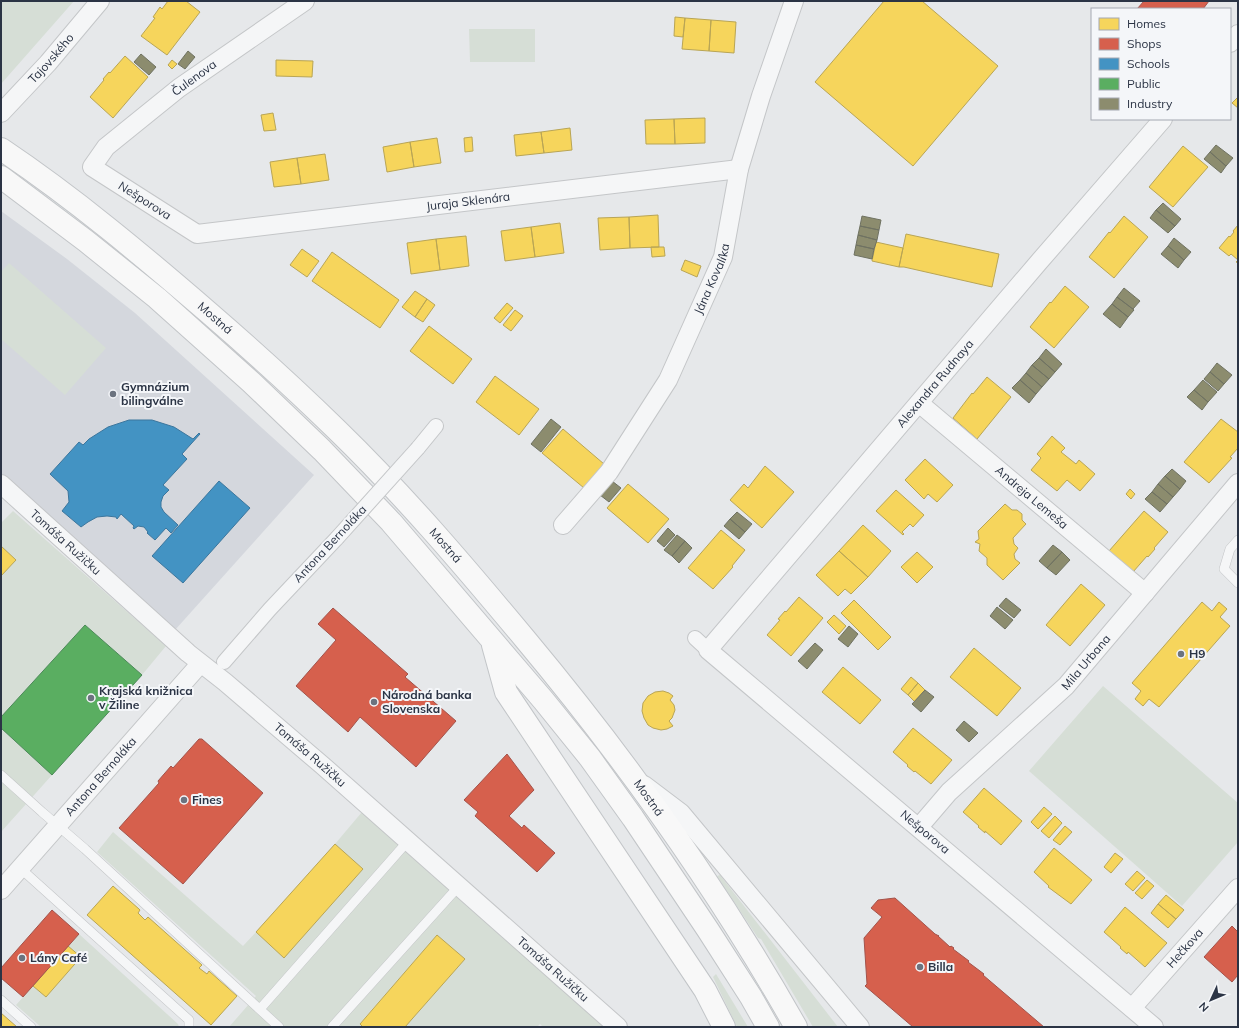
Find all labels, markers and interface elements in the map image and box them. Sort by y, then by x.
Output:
legend [1091,8,1231,120]
text: Homes [1127,16,1166,31]
street label: Tajovského [25,30,77,86]
text: Shops [1127,36,1162,51]
street label: Čulenova [168,56,219,99]
text: Schools [1127,56,1170,71]
text: Public [1127,76,1161,91]
text: Industry [1127,96,1173,111]
street label: Nešporova [116,178,174,223]
street label: Juraja Sklenára [425,189,511,213]
street label: Jána Kovalíka [690,242,732,316]
street label: Mostná [195,299,236,337]
street label: Alexandra Rudnaya [893,336,976,430]
place label: Gymnázium bilingválne [121,379,189,408]
marker: Gymnázium bilingválne [108,389,118,399]
street label: Andreja Lemeša [992,462,1071,532]
street label: Antona Bernoláka [290,502,369,586]
street label: Tomáša Ružičku [27,506,105,578]
street label: Mostná [427,525,465,566]
street label: Mila Urbana [1058,631,1113,693]
place label: H9 [1189,646,1206,661]
marker: H9 [1176,649,1186,659]
place label: Krajská knižnica v Žiline [98,683,193,712]
place label: Národná banka Slovenska [382,687,472,716]
marker: Krajská knižnica v Žiline [86,693,96,703]
marker: Národná banka Slovenska [369,697,379,707]
street label: Tomáša Ružičku [271,719,349,790]
street label: Antona Bernoláka [62,734,139,819]
street label: Mostná [631,776,667,819]
place label: Fines [192,792,222,807]
marker: Fines [179,795,189,805]
street label: Nešporova [898,807,953,857]
street label: Hečkova [1163,925,1206,971]
street label: Tomáša Ružičku [514,933,592,1005]
place label: Lány Café [30,950,88,965]
marker: Lány Café [17,953,27,963]
place label: Billa [928,959,953,974]
marker: Billa [915,962,925,972]
north arrow [1191,980,1231,1020]
text: N [1196,999,1212,1015]

